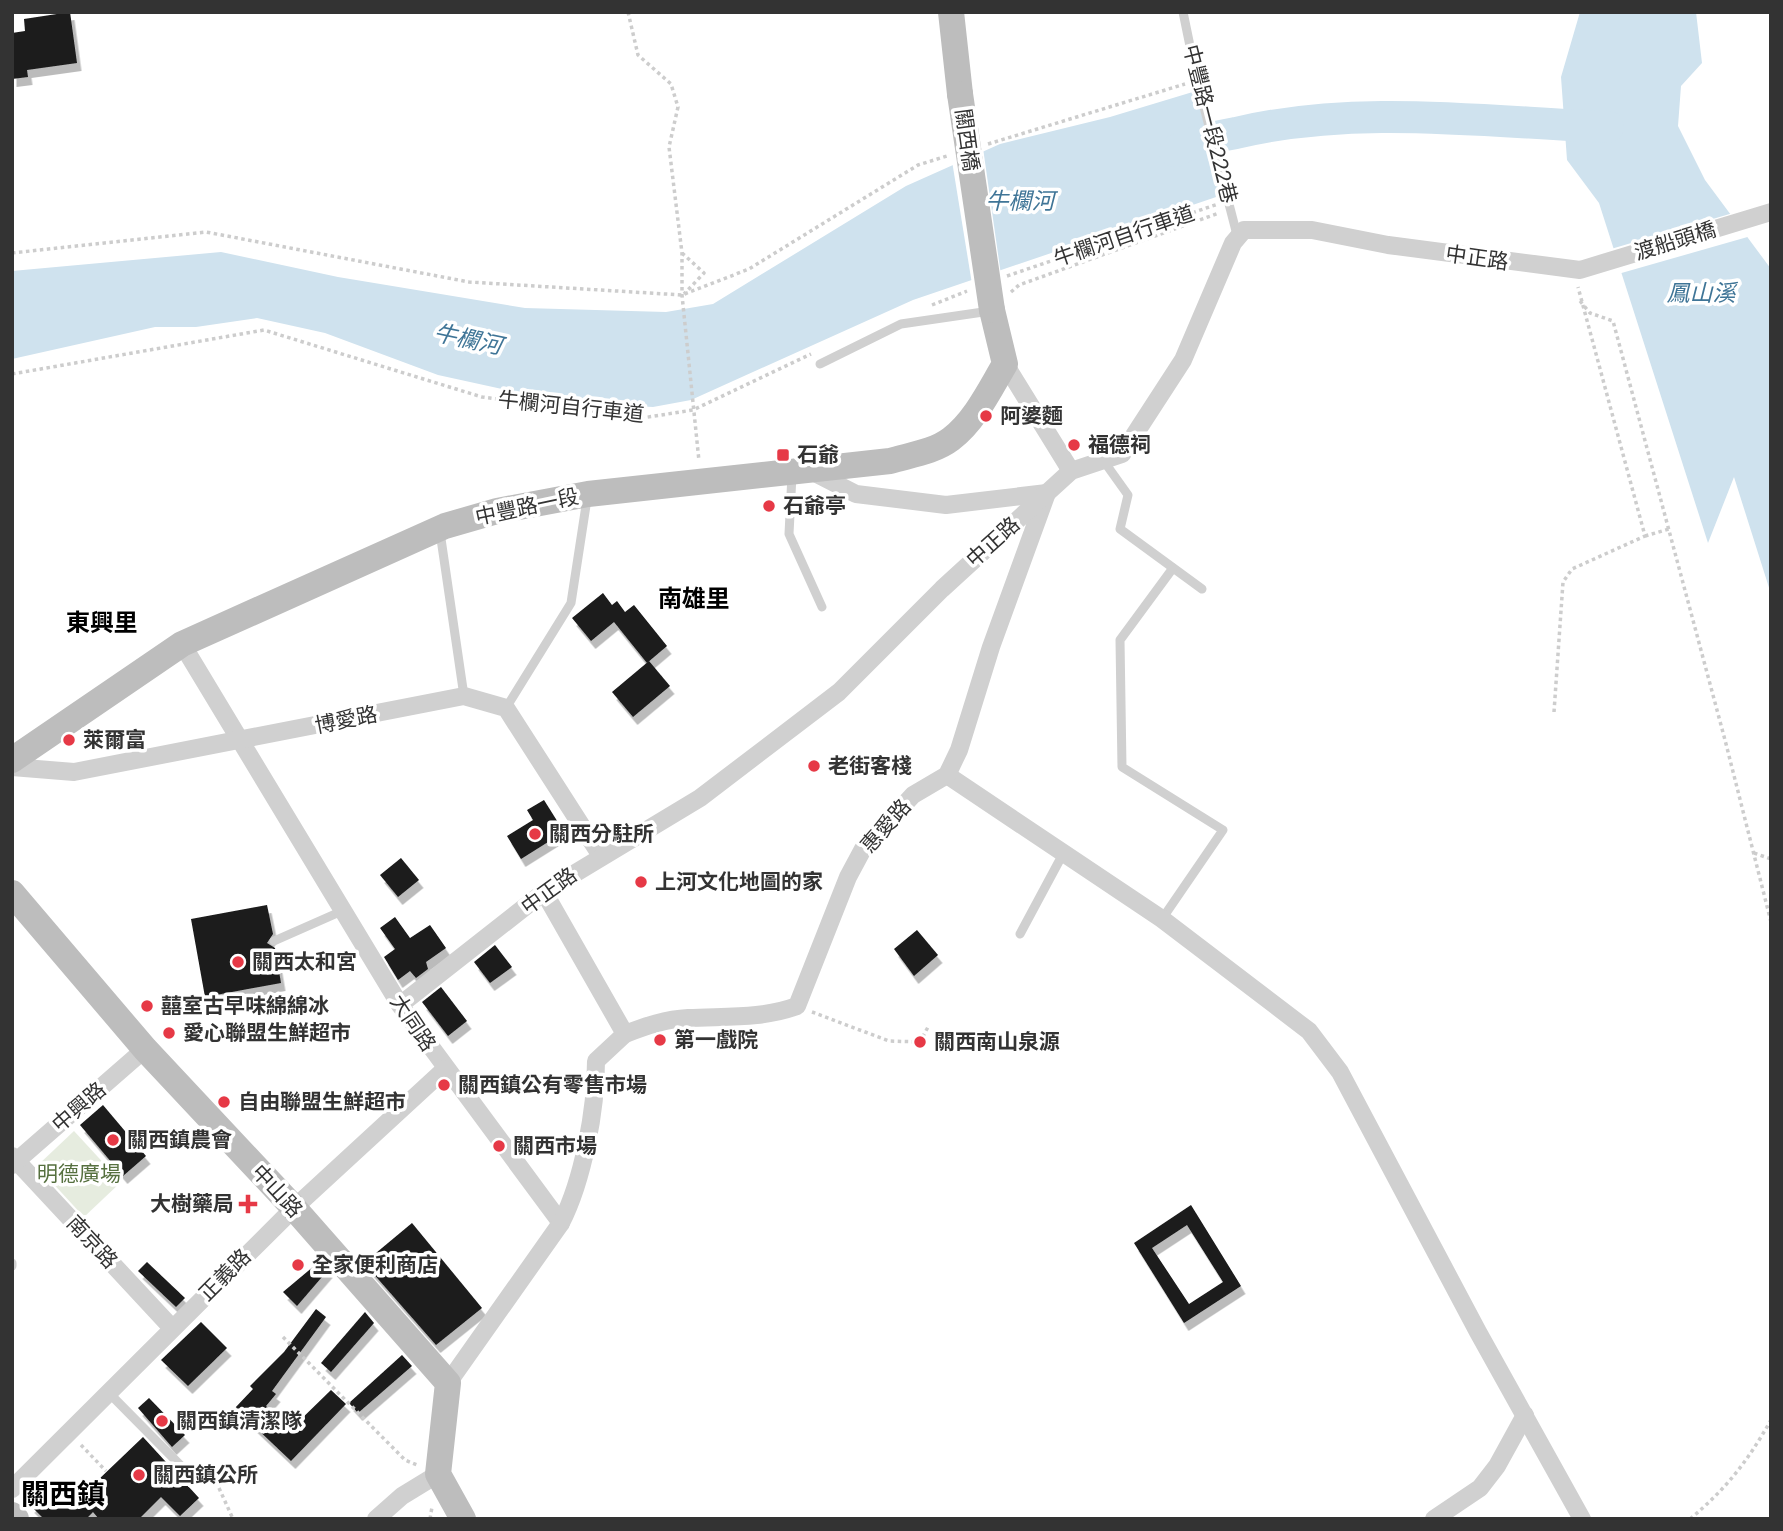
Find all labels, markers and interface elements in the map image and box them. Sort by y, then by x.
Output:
street label: 中豐路一段222巷 [1180,42,1243,206]
street label: 關西橋 [952,107,985,173]
water label: 牛欄河 [986,186,1059,214]
street label: 牛欄河自行車道 [1050,199,1197,270]
street label: 渡船頭橋 [1631,215,1718,264]
street label: 中正路 [1444,240,1510,273]
water label: 鳳山溪 [1667,278,1739,306]
water label: 牛欄河 [432,317,509,360]
street label: 牛欄河自行車道 [497,385,646,426]
place label: 阿婆麵 [1000,402,1063,427]
marker: 阿婆麵 [978,408,994,424]
place label: 福德祠 [1088,431,1151,456]
marker: 福德祠 [1066,437,1082,453]
place label: 石爺 [797,441,839,466]
marker: 石爺 [775,447,791,463]
street label: 中豐路一段 [473,482,581,529]
place label: 石爺亭 [783,492,846,517]
marker: 石爺亭 [761,498,777,514]
street label: 中正路 [960,511,1024,571]
district label: 南雄里 [658,583,730,612]
district label: 東興里 [66,607,138,636]
street label: 博愛路 [312,700,379,737]
place label: 萊爾富 [83,726,146,751]
marker: 萊爾富 [61,732,77,748]
place label: 老街客棧 [828,752,912,777]
marker: 老街客棧 [806,758,822,774]
street label: 惠愛路 [855,793,915,857]
place label: 關西分駐所 [549,820,654,845]
marker: 關西分駐所 [527,826,543,842]
street label: 中正路 [515,861,581,918]
place label: 上河文化地圖的家 [655,868,823,893]
marker: 上河文化地圖的家 [633,874,649,890]
place label: 關西太和宮 [252,948,357,973]
marker: 關西太和宮 [230,954,246,970]
street label: 大同路 [386,989,442,1055]
place label: 囍室古早味綿綿冰 [161,992,329,1017]
marker: 囍室古早味綿綿冰 [139,998,155,1014]
place label: 愛心聯盟生鮮超市 [183,1019,351,1044]
marker: 愛心聯盟生鮮超市 [161,1025,177,1041]
place label: 第一戲院 [674,1026,758,1051]
place label: 關西南山泉源 [934,1028,1060,1053]
marker: 第一戲院 [652,1032,668,1048]
marker: 關西南山泉源 [912,1034,928,1050]
place label: 關西鎮公有零售市場 [458,1071,647,1096]
street label: 中興路 [46,1076,110,1136]
marker: 關西鎮公有零售市場 [436,1077,452,1093]
place label: 自由聯盟生鮮超市 [238,1088,406,1113]
marker: 自由聯盟生鮮超市 [216,1094,232,1110]
place label: 關西鎮農會 [127,1126,232,1151]
marker: 關西鎮農會 [105,1132,121,1148]
place label: 關西市場 [513,1132,597,1157]
marker: 關西市場 [491,1138,507,1154]
street label: 中山路 [247,1158,309,1222]
park label: 明德廣場 [37,1160,121,1185]
place label: 大樹藥局 [150,1190,234,1215]
marker: 大樹藥局 [240,1196,256,1212]
street label: 南京路 [62,1209,124,1273]
street label: 正義路 [193,1243,255,1305]
place label: 全家便利商店 [312,1251,438,1276]
marker: 全家便利商店 [290,1257,306,1273]
place label: 關西鎮清潔隊 [176,1407,303,1432]
marker: 關西鎮清潔隊 [154,1413,170,1429]
place label: 關西鎮公所 [153,1461,258,1486]
marker: 關西鎮公所 [131,1467,147,1483]
district label: 關西鎮 [21,1476,105,1510]

